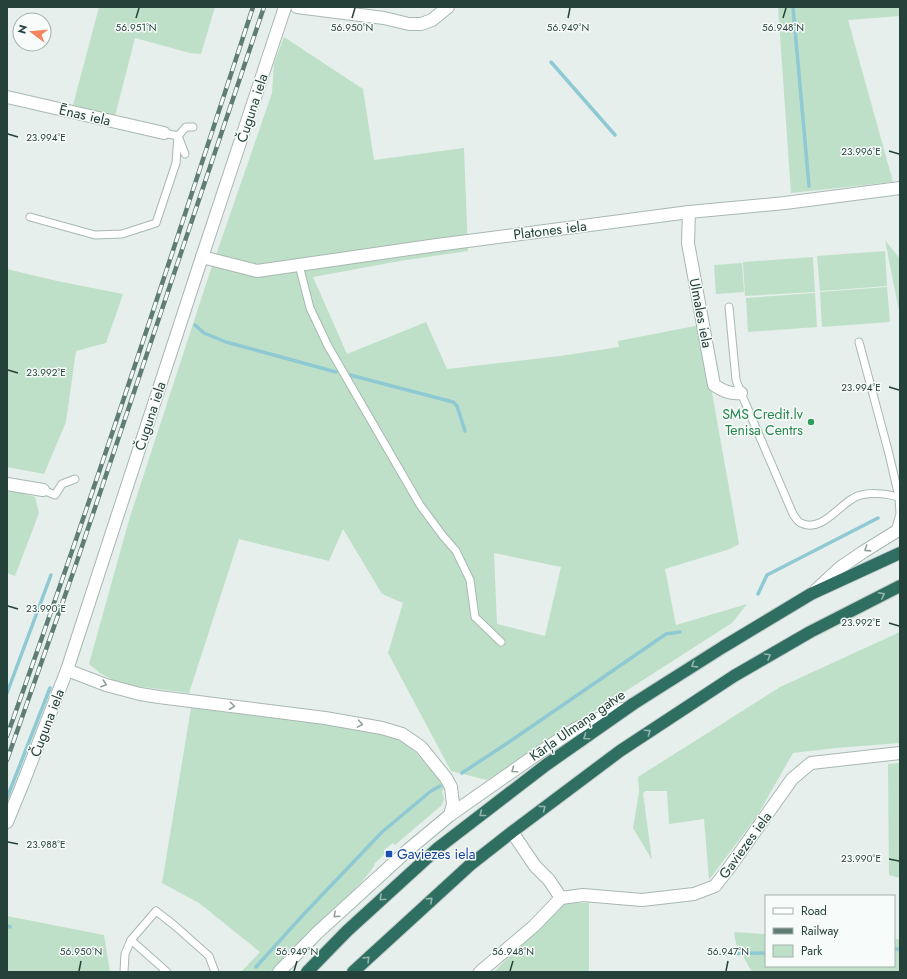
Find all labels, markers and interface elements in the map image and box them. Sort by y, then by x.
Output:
north arrow [12,12,52,52]
text: 56.951°N [116,20,156,35]
text: 56.950°N [331,20,373,35]
text: 56.949°N [547,20,589,35]
text: 56.948°N [762,20,804,35]
text: N [13,23,31,36]
street label: Čuguna iela [231,71,273,145]
street label: Ēnas iela [57,99,113,131]
text: 23.994°E [26,130,66,145]
text: 23.996°E [841,144,881,159]
street label: Platones iela [512,216,588,244]
street label: Ulmales iela [684,276,718,350]
text: 23.992°E [26,365,66,380]
street label: Čuguna iela [129,379,171,453]
text: 23.994°E [841,380,881,395]
place label: SMS Credit.lv Tenisa Centrs [722,404,804,440]
marker: SMS Credit.lv Tenisa Centrs [806,417,816,427]
one-way arrow [864,544,871,552]
one-way arrow [878,592,885,600]
text: 23.990°E [26,601,66,616]
text: 23.992°E [841,615,881,630]
one-way arrow [763,654,771,661]
one-way arrow [692,660,699,667]
one-way arrow [100,679,107,688]
street label: Kārļa Ulmaņa gatve [525,684,630,766]
street label: Čuguna iela [25,686,69,760]
one-way arrow [229,701,235,710]
one-way arrow [357,719,363,728]
one-way arrow [644,729,651,737]
one-way arrow [583,732,590,739]
one-way arrow [511,765,518,773]
one-way arrow [538,806,545,813]
street label: Gaviezes iela [714,807,776,883]
one-way arrow [479,809,486,816]
text: 23.988°E [27,837,65,852]
place label: Gaviezes iela [397,844,475,864]
marker: Gaviezes iela [384,849,394,859]
text: 23.990°E [841,851,881,866]
one-way arrow [380,893,387,900]
legend [765,895,895,967]
one-way arrow [426,898,433,905]
text: Road [801,902,827,920]
one-way arrow [334,911,341,918]
text: Railway [801,922,839,940]
text: Park [801,942,823,960]
text: 56.950°N [60,944,102,959]
text: 56.949°N [276,944,318,959]
text: 56.948°N [492,944,534,959]
text: 56.947°N [707,944,749,959]
one-way arrow [362,956,370,963]

